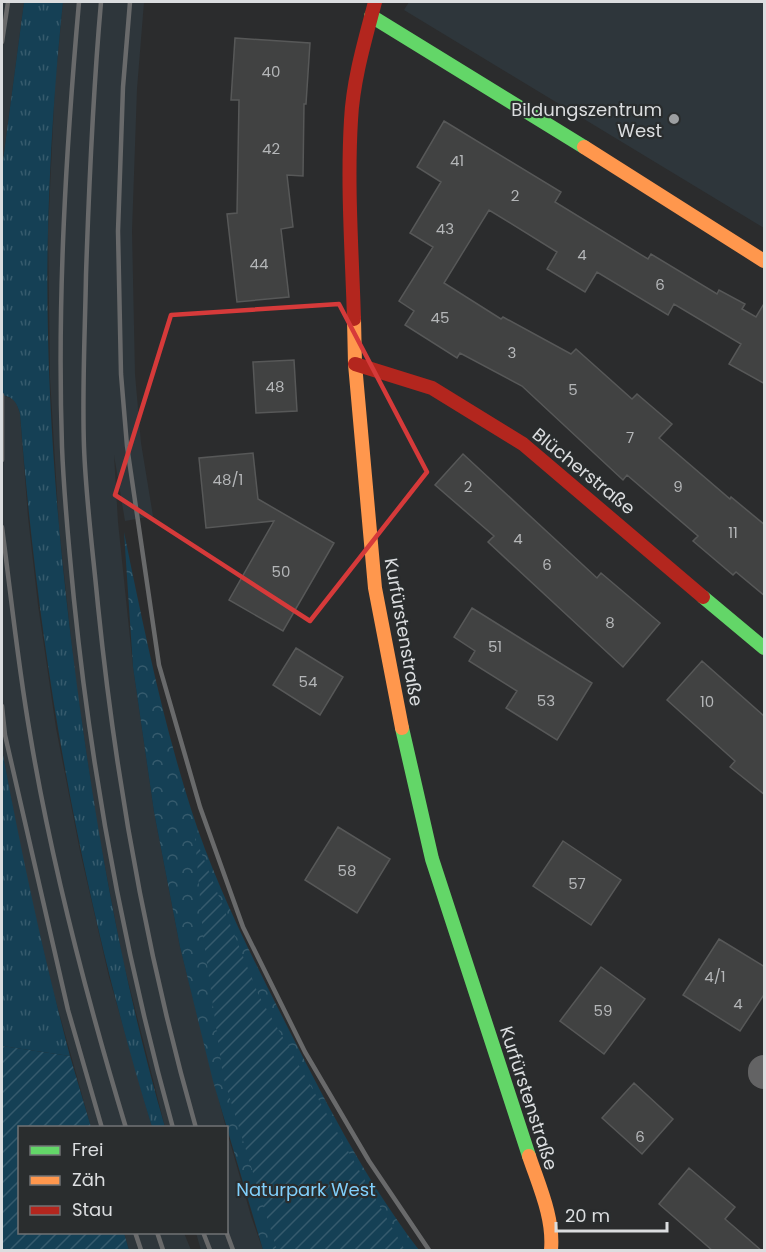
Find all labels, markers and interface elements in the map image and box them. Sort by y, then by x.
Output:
house number: 40 [262,61,280,82]
place label: Bildungszentrum West [511,97,662,143]
marker: Bildungszentrum West [667,112,681,126]
house number: 42 [262,138,280,159]
house number: 41 [450,150,464,171]
house number: 2 [511,185,519,206]
house number: 43 [436,218,454,239]
house number: 4 [577,244,587,265]
house number: 44 [250,253,268,274]
house number: 6 [655,274,665,295]
house number: 45 [431,307,449,328]
house number: 3 [508,342,516,363]
house number: 48 [266,376,284,397]
house number: 5 [568,379,578,400]
street label: Blücherstraße [527,422,641,520]
house number: 7 [626,427,634,448]
house number: 48/1 [213,469,243,490]
house number: 2 [464,476,472,497]
house number: 9 [673,476,683,497]
house number: 11 [728,522,738,543]
house number: 4 [513,528,523,549]
house number: 6 [542,554,552,575]
street label: Kurfürstenstraße [379,556,429,708]
house number: 50 [272,561,290,582]
house number: 8 [605,612,615,633]
house number: 51 [488,636,502,657]
house number: 54 [299,671,317,692]
house number: 53 [537,690,555,711]
house number: 10 [700,691,714,712]
house number: 58 [338,860,356,881]
house number: 57 [568,873,586,894]
house number: 4/1 [704,966,726,987]
house number: 4 [733,993,743,1014]
house number: 59 [594,1000,612,1021]
street label: Kurfürstenstraße [494,1023,564,1173]
legend [18,1126,228,1234]
house number: 6 [635,1126,645,1147]
text: Frei [72,1137,103,1162]
text: Zäh [72,1167,105,1192]
park label: Naturpark West [236,1177,376,1202]
scale bar [556,1195,667,1233]
text: Stau [72,1197,113,1222]
text: 20 m [565,1203,610,1228]

